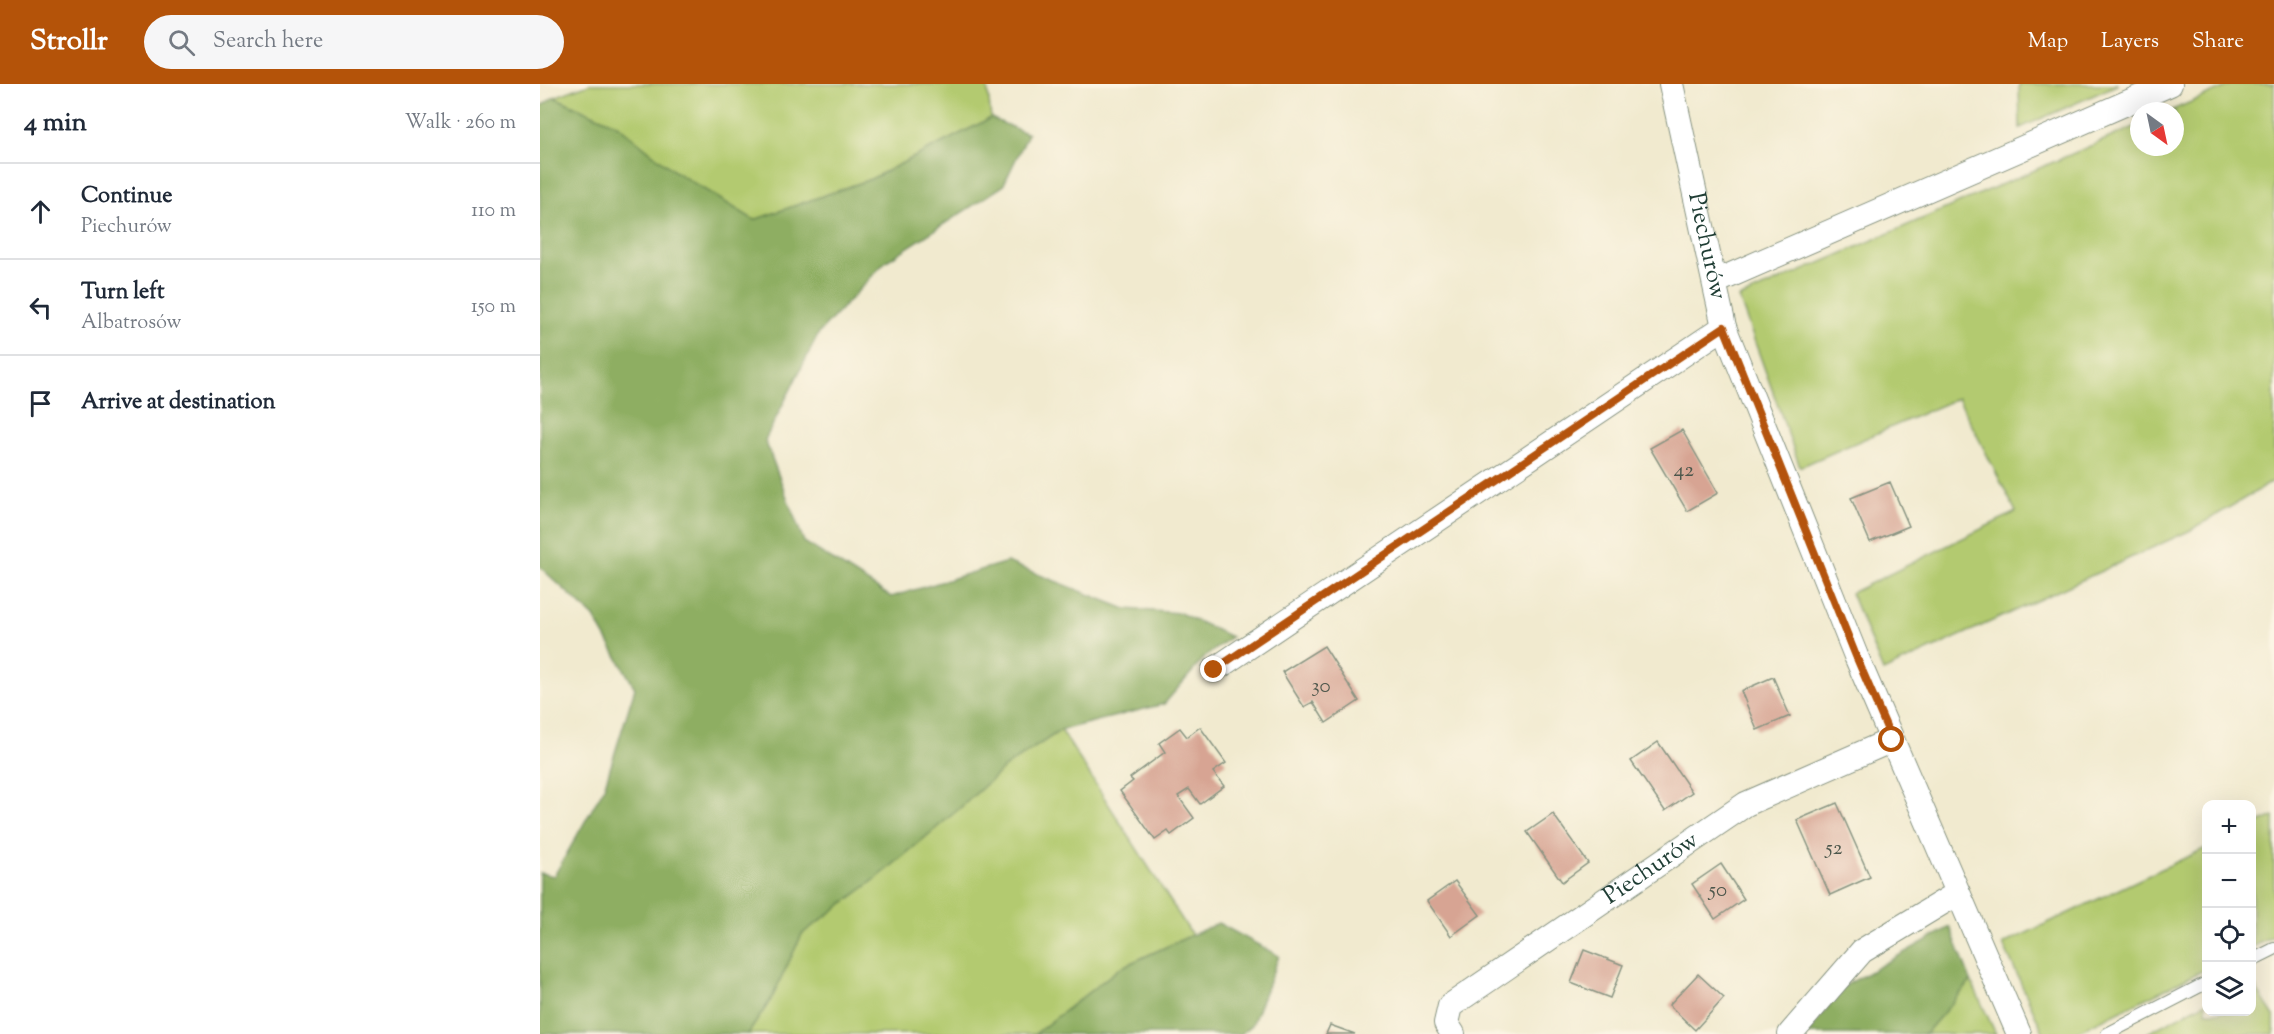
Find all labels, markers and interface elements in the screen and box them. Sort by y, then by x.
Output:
search box [144,15,564,69]
text: Strollr [30,22,108,62]
icon: search [165,26,198,59]
text: Search here [213,26,323,58]
text: Map [2028,27,2068,57]
text: Layers [2101,27,2159,57]
text: Share [2192,27,2244,57]
north arrow [2130,102,2184,156]
text: 4 min [24,105,87,142]
text: Walk · 260 m [405,109,516,138]
text: Continue [81,181,172,213]
street label: Piechurów [1678,189,1735,303]
icon: ahead [24,195,57,228]
text: 110 m [471,197,516,226]
text: Piechurów [81,213,172,242]
text: Turn left [81,277,164,309]
icon: left [24,291,57,324]
text: 150 m [471,293,516,322]
text: Albatrosów [81,309,181,338]
icon: arrive [24,387,57,420]
text: Arrive at destination [81,387,276,419]
house number: 42 [1674,456,1694,486]
route end [1200,656,1226,682]
house number: 30 [1311,672,1331,702]
route start [1878,726,1904,752]
map controls [2202,800,2256,1016]
button: + [2202,800,2256,854]
street label: Piechurów [1597,824,1706,913]
house number: 52 [1824,834,1843,864]
button: − [2202,854,2256,908]
house number: 50 [1708,876,1727,906]
button: locate [2202,908,2256,962]
button: layers [2202,962,2256,1016]

